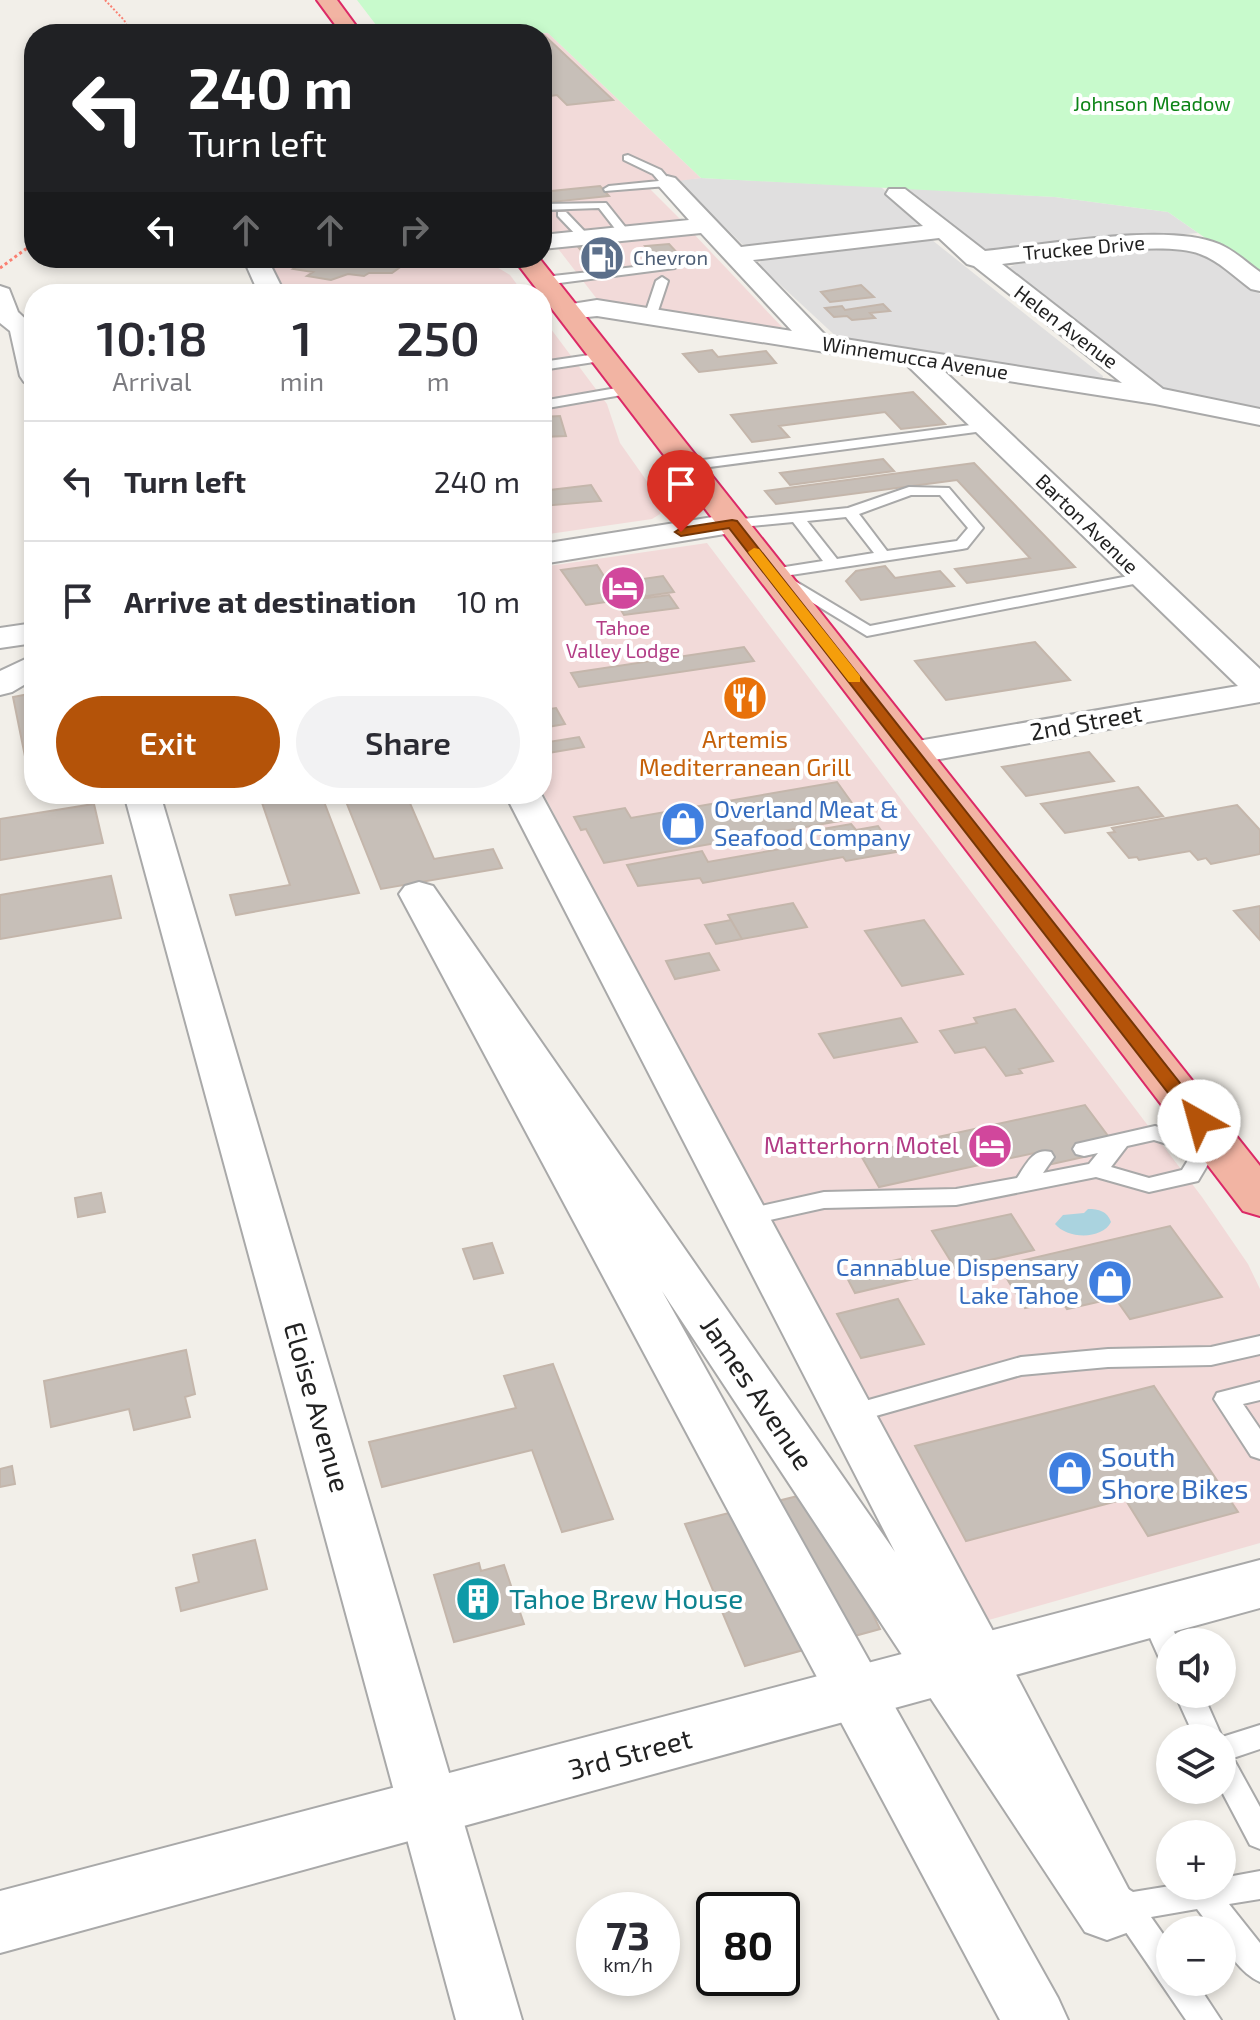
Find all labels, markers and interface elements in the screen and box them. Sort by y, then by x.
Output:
text: 240 m [188,53,353,120]
icon: left [56,56,160,160]
park label: Johnson Meadow [1073,91,1231,115]
text: Turn left [188,121,327,164]
icon: left [140,208,184,252]
icon: ahead [224,208,268,252]
icon: ahead [308,208,352,252]
icon: right [392,208,436,252]
street label: Truckee Drive [1022,230,1146,264]
fuel station icon: Chevron [578,234,626,282]
place label: Chevron [633,245,708,269]
street label: Helen Avenue [1010,279,1123,373]
text: 10:18 [96,308,208,366]
text: 1 [292,308,312,366]
text: 250 [396,308,480,366]
street label: Winnemucca Avenue [820,330,1010,384]
text: Arrival [112,365,191,396]
text: min [280,365,324,396]
text: m [427,365,449,396]
pin [647,450,715,532]
icon: left [56,459,100,503]
icon: arrive [659,462,703,506]
text: Turn left [124,463,246,499]
text: 240 m [434,463,520,499]
street label: Barton Avenue [1032,468,1144,578]
hotel icon: Tahoe Valley Lodge [599,564,647,612]
icon: arrive [56,579,100,623]
text: Arrive at destination [124,583,416,619]
text: 10 m [457,583,520,619]
place label: Tahoe Valley Lodge [566,615,680,662]
restaurant icon: Artemis Mediterranean Grill [721,674,769,722]
button: Exit [56,696,280,788]
button: Share [296,696,520,788]
street label: 2nd Street [1027,697,1144,746]
place label: Artemis Mediterranean Grill [639,724,851,781]
place label: Overland Meat & Seafood Company [714,794,911,851]
shop icon: Overland Meat & Seafood Company [659,800,707,848]
position arrow [1157,1079,1241,1163]
hotel icon: Matterhorn Motel [966,1122,1014,1170]
place label: Matterhorn Motel [764,1130,959,1159]
place label: Cannablue Dispensary Lake Tahoe [836,1252,1079,1309]
shop icon: Cannablue Dispensary Lake Tahoe [1086,1258,1134,1306]
street label: James Avenue [694,1309,822,1476]
street label: Eloise Avenue [277,1318,358,1496]
place label: South Shore Bikes [1101,1439,1248,1505]
shop icon: South Shore Bikes [1046,1449,1094,1497]
building icon: Tahoe Brew House [454,1575,502,1623]
place label: Tahoe Brew House [509,1581,743,1615]
map controls [1156,1628,1236,1996]
button: sound [1156,1628,1236,1708]
street label: 3rd Street [564,1720,695,1786]
button: layers [1156,1724,1236,1804]
button: + [1156,1820,1236,1900]
speed limit sign: 80 [696,1892,800,1996]
text: 73 [606,1910,650,1958]
button: − [1156,1916,1236,1996]
text: km/h [603,1952,653,1976]

